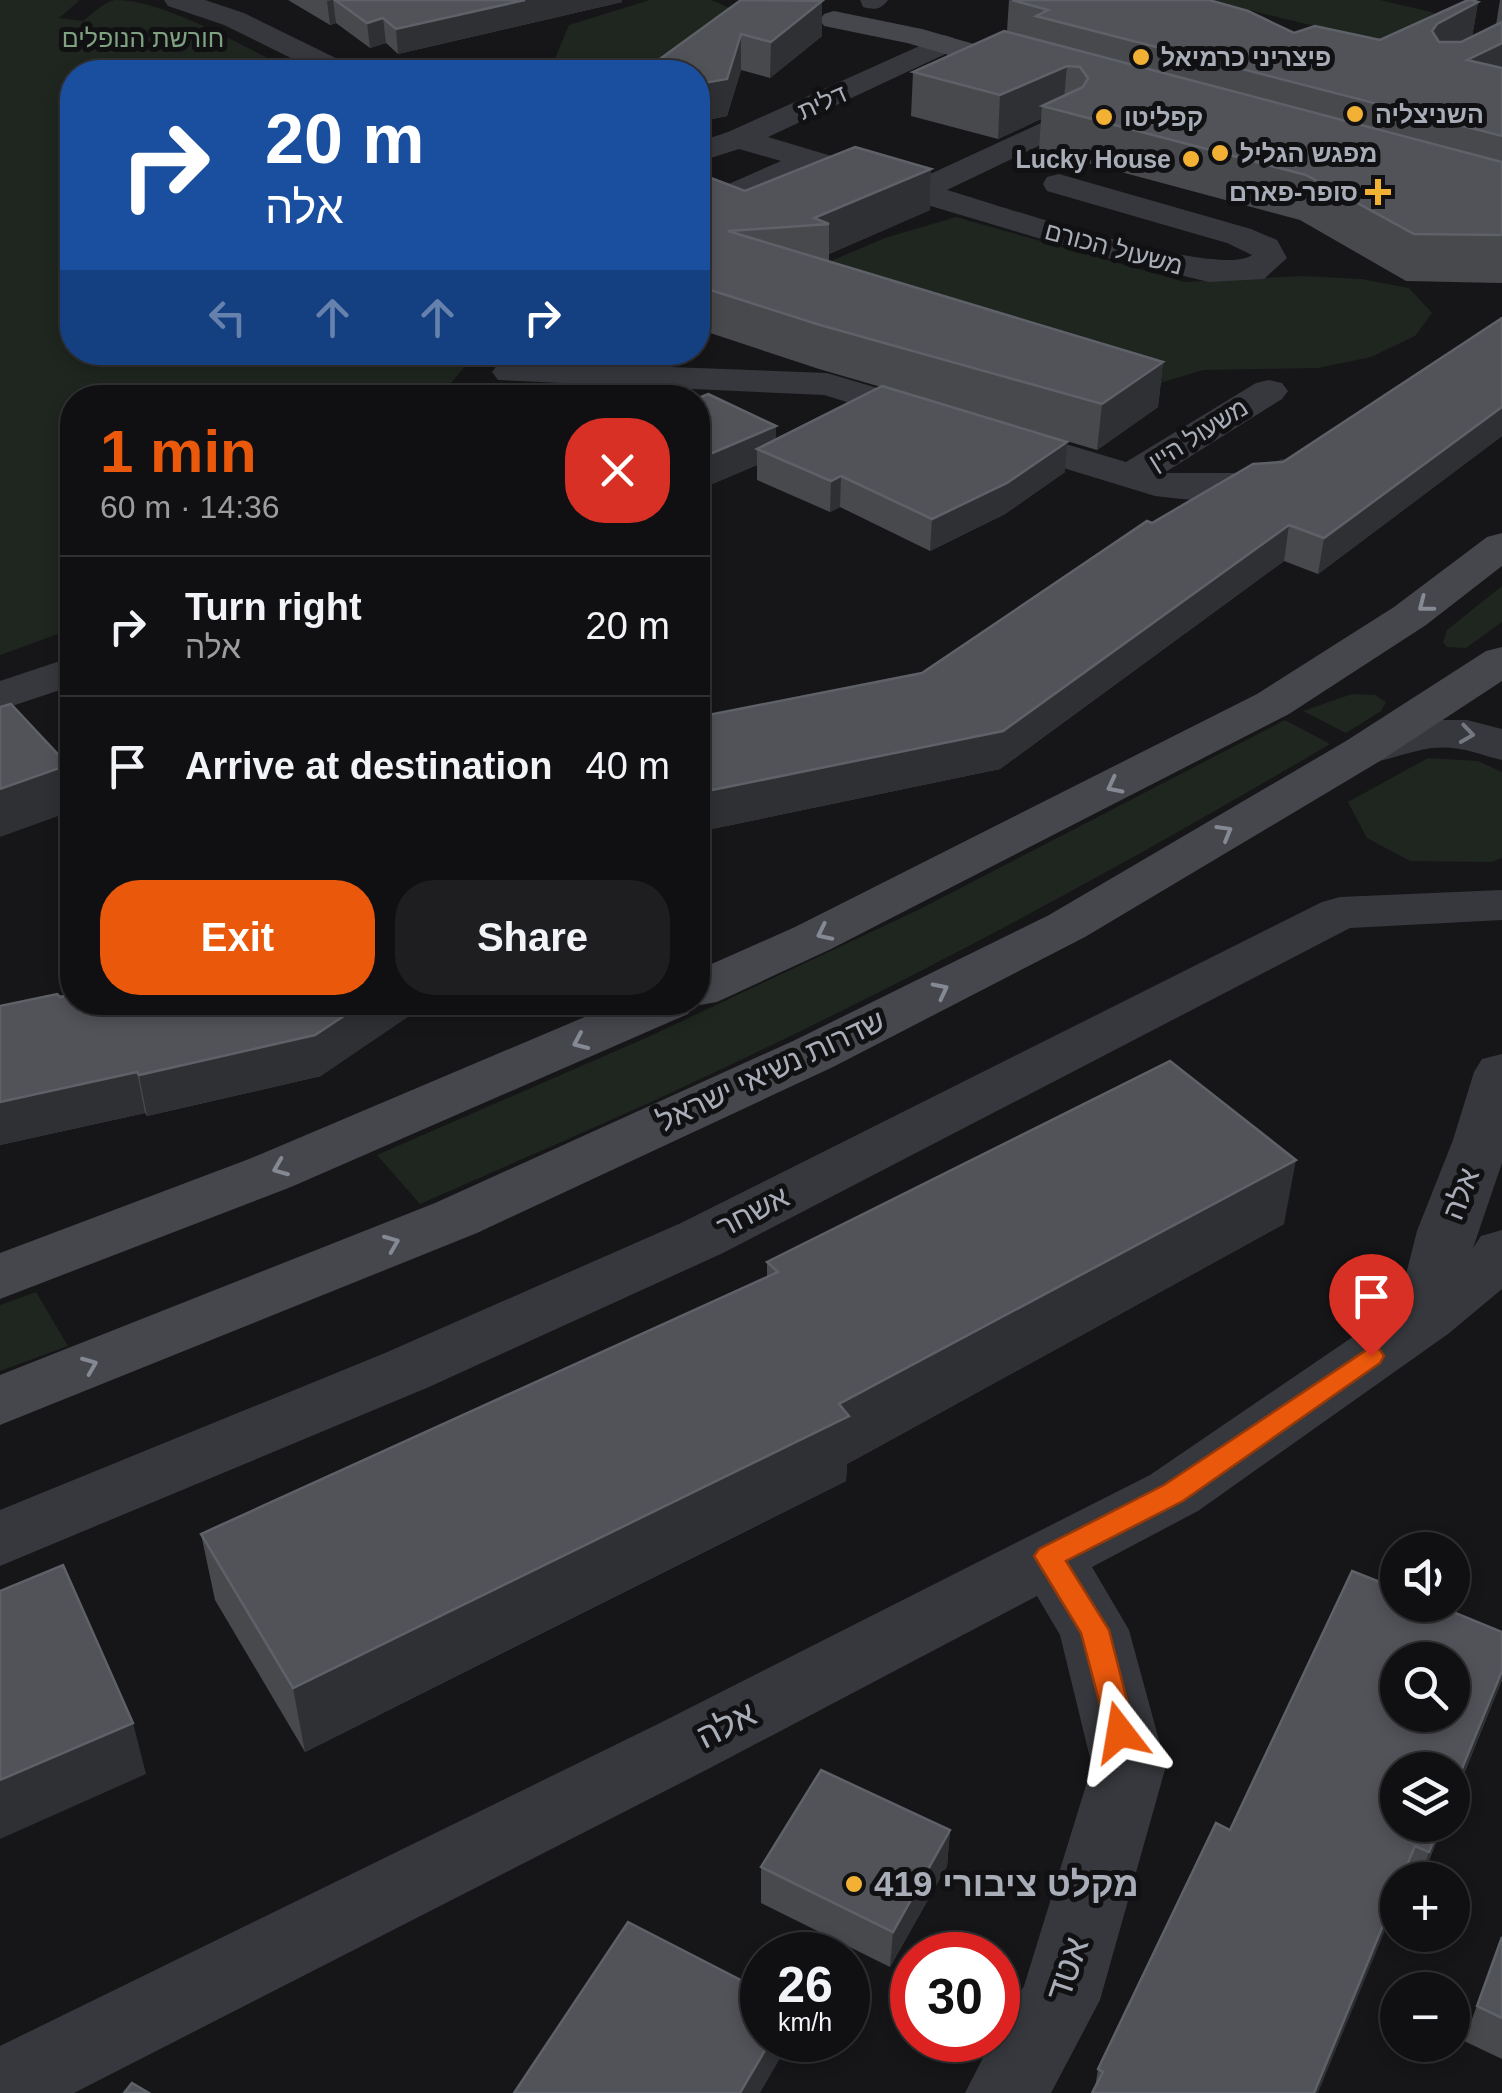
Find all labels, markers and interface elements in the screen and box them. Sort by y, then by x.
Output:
park label: חורשת הנופלים [62,24,224,52]
place label: פיצריני כרמיאל [1161,43,1331,71]
marker: פיצריני כרמיאל [1130,46,1152,68]
street label: דלית [793,79,851,125]
icon: right [100,100,230,230]
text: 20 m [265,100,425,178]
place label: השניצליה [1375,100,1484,128]
place label: קפליטו [1124,103,1203,131]
marker: השניצליה [1344,103,1366,125]
marker: קפליטו [1093,106,1115,128]
place label: מפגש הגליל [1240,139,1378,167]
marker: מפגש הגליל [1209,142,1231,164]
place label: Lucky House [1015,145,1171,173]
marker: Lucky House [1180,148,1202,170]
place label: סופר-פארם [1229,178,1358,206]
marker: סופר-פארם [1367,181,1389,203]
text: אלה [265,182,344,233]
street label: משעול הכורם [1042,216,1186,280]
icon: left [200,290,255,345]
icon: ahead [305,290,360,345]
icon: ahead [410,290,465,345]
icon: right [515,290,570,345]
street label: משעול היין [1143,393,1253,475]
text: 1 min [100,418,257,485]
button: close [565,418,670,523]
text: 60 m · 14:36 [100,489,280,525]
text: Turn right [185,586,362,628]
one-way arrow [1418,593,1436,611]
icon: right [100,599,155,654]
text: 20 m [586,605,670,647]
text: אלה [185,629,241,665]
one-way arrow [1459,723,1476,744]
icon: arrive [100,739,155,794]
text: Arrive at destination [185,745,552,787]
text: 40 m [586,745,670,787]
one-way arrow [1107,774,1125,793]
one-way arrow [1214,825,1232,844]
button: Exit [100,880,375,995]
button: Share [395,880,670,995]
one-way arrow [816,920,834,940]
one-way arrow [930,982,948,1002]
street label: שדרות נשיאי ישראל [652,1003,890,1138]
one-way arrow [572,1030,590,1050]
one-way arrow [272,1156,290,1176]
street label: אלה [1436,1163,1485,1224]
street label: אשחר [711,1180,794,1243]
one-way arrow [382,1235,400,1255]
pin [1329,1254,1414,1357]
icon: arrive [1344,1269,1399,1324]
one-way arrow [80,1357,98,1377]
map controls [1380,1532,1470,2062]
button: sound [1380,1532,1470,1622]
button: search [1380,1642,1470,1732]
position arrow [1068,1680,1172,1784]
street label: אלה [690,1693,762,1756]
button: layers [1380,1752,1470,1842]
button: + [1380,1862,1470,1952]
place label: מקלט ציבורי 419 [874,1864,1139,1903]
marker: מקלט ציבורי 419 [843,1873,865,1895]
speed limit sign: 30 [890,1932,1020,2062]
street label: אטד [1038,1932,1095,2006]
text: 26 [777,1957,833,2013]
button: − [1380,1972,1470,2062]
text: km/h [778,2008,832,2036]

